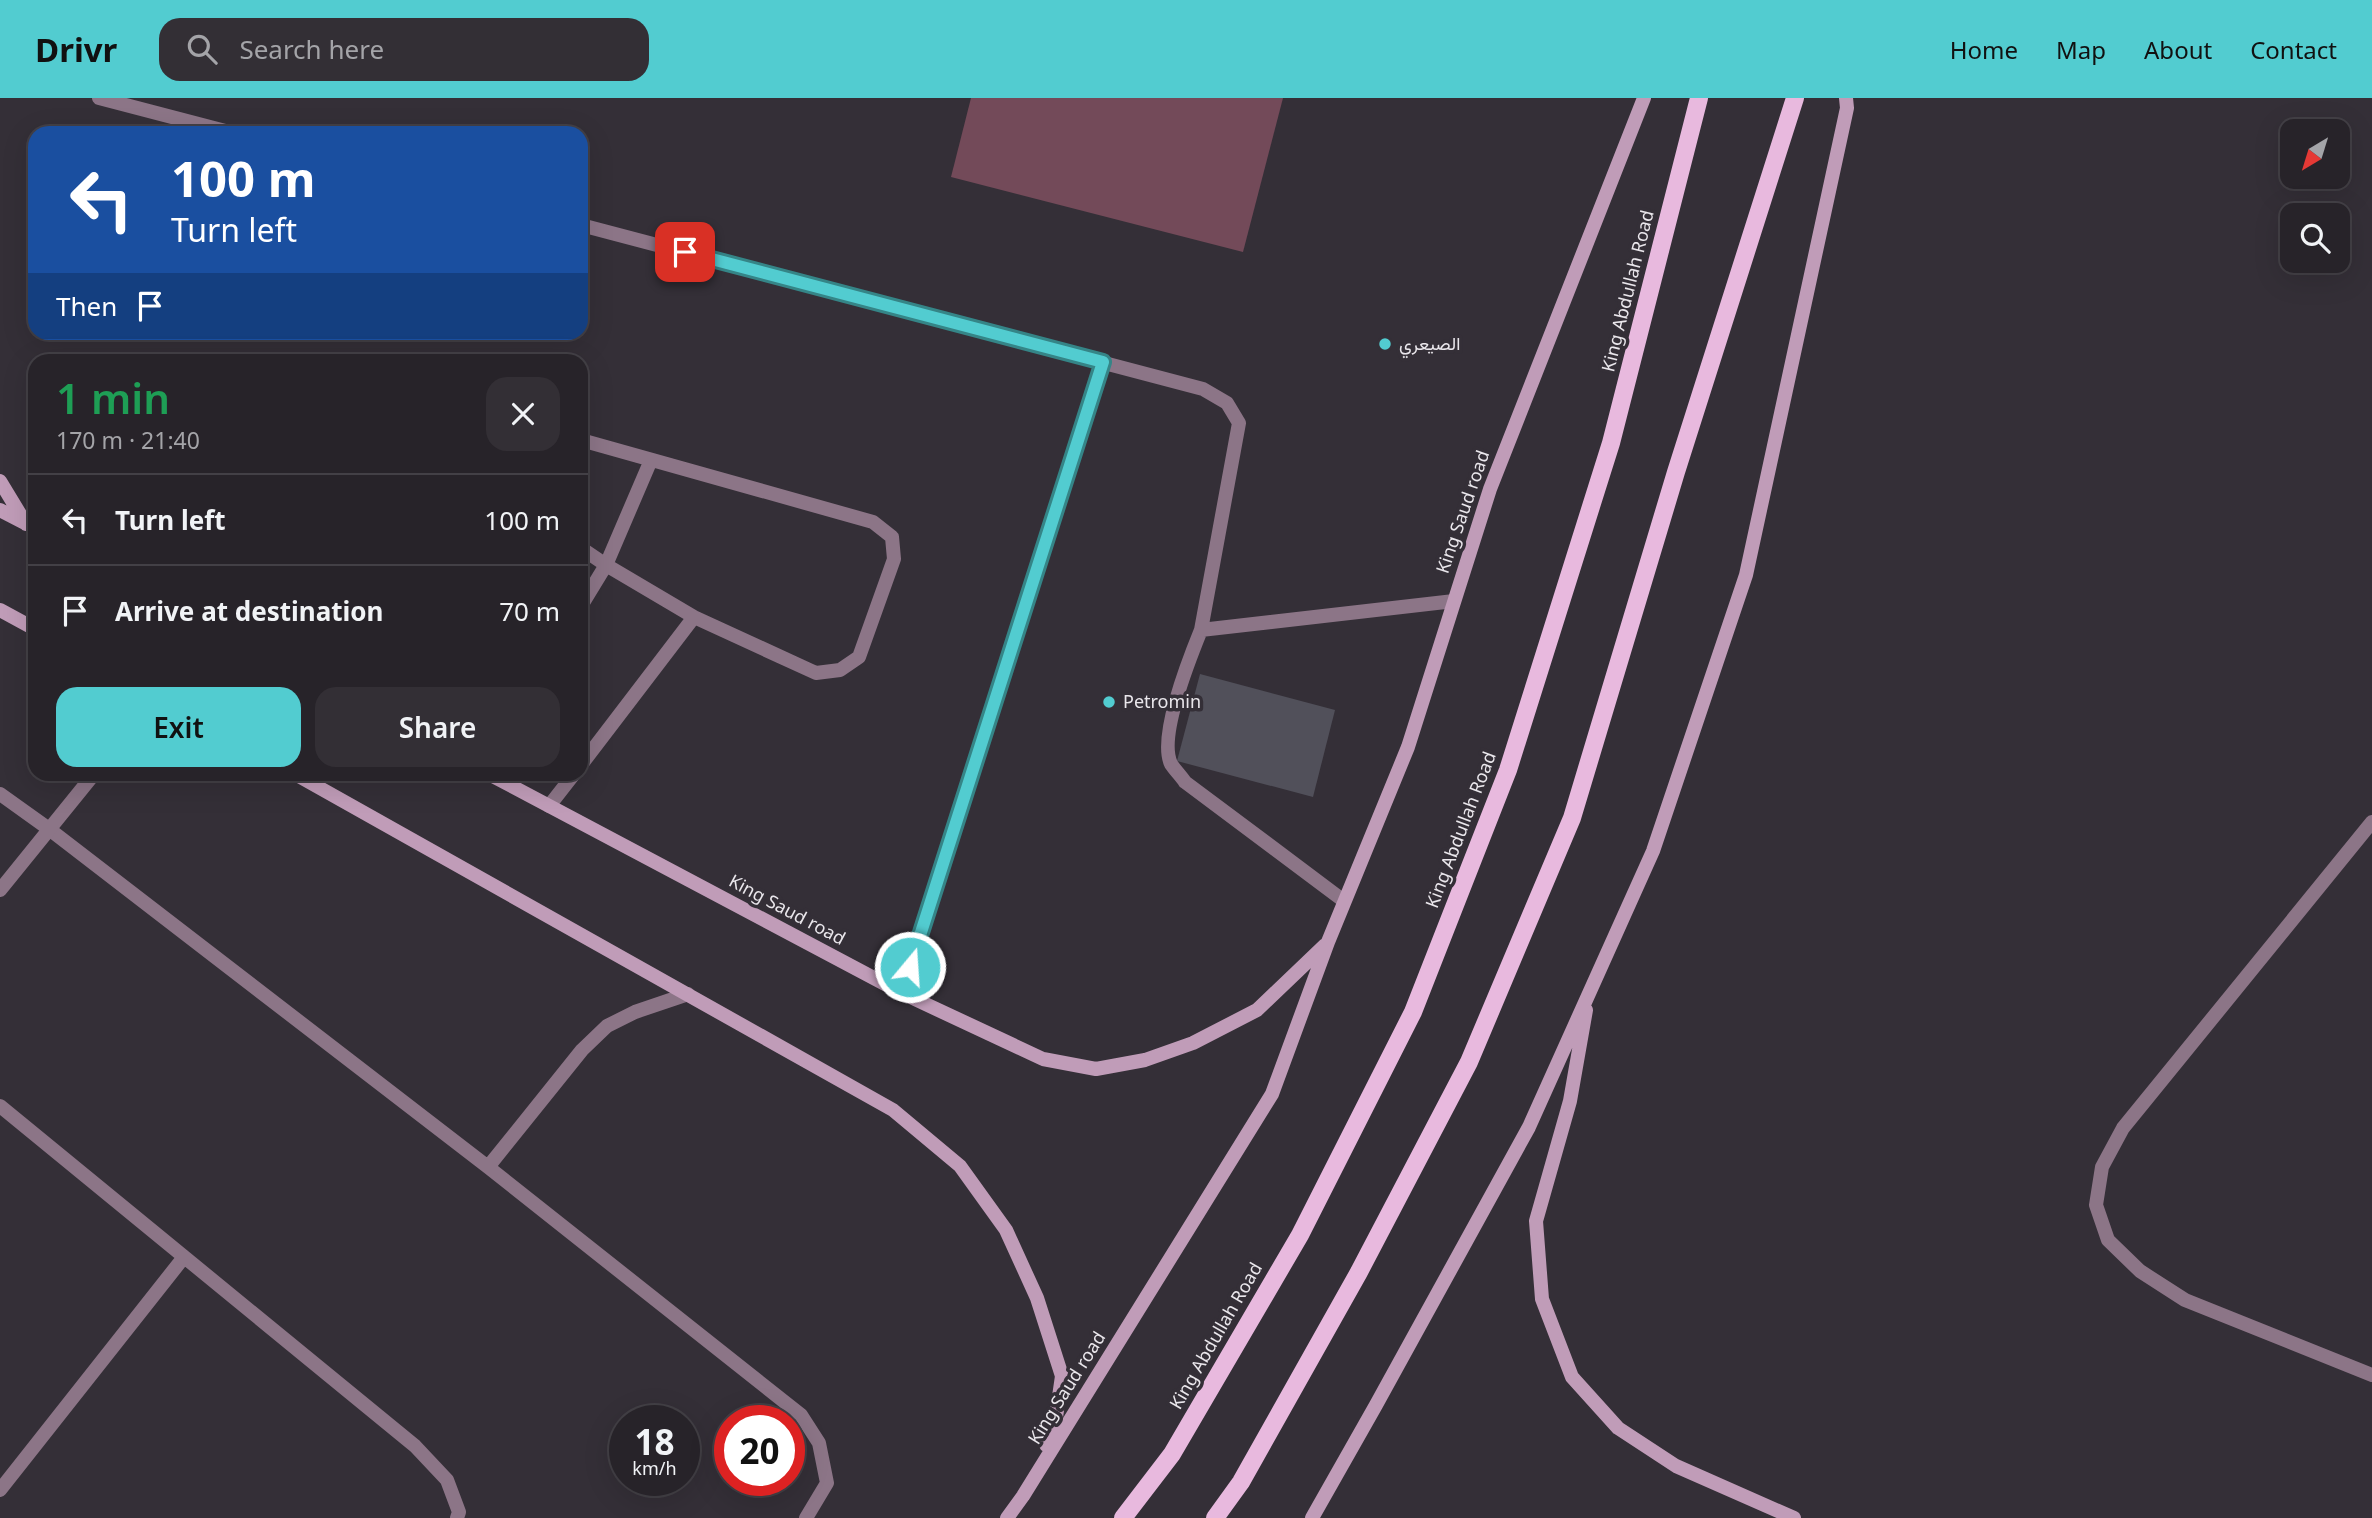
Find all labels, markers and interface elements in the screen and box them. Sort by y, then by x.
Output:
search box [159,18,649,81]
text: Drivr [35,27,117,72]
icon: search [183,30,221,68]
text: Search here [239,31,384,67]
text: Home [1950,33,2018,66]
text: Map [2056,33,2106,66]
text: About [2144,33,2212,66]
text: Contact [2250,33,2337,66]
north arrow [2280,119,2350,189]
map controls [2280,119,2350,273]
text: 100 m [171,145,316,211]
icon: left [56,154,147,245]
button: search [2280,203,2350,273]
street label: King Abdullah Road [1595,207,1659,374]
text: Turn left [171,208,297,251]
pin [655,222,715,282]
icon: arrive [666,233,704,271]
icon: arrive [131,287,169,325]
text: Then [56,288,117,324]
place label: الصيعري [1399,331,1460,359]
marker: الصيعري [1377,336,1393,352]
text: 1 min [56,369,170,426]
button: close [486,377,560,451]
text: 170 m · 21:40 [56,424,200,456]
street label: King Saud road [1430,447,1494,576]
icon: left [56,501,94,539]
text: Turn left [115,502,226,538]
text: 100 m [484,502,560,538]
icon: arrive [56,592,94,630]
text: Arrive at destination [115,593,384,629]
text: 70 m [499,593,560,629]
button: Exit [56,687,301,767]
button: Share [315,687,560,767]
place label: Petromin [1123,689,1201,713]
marker: Petromin [1101,694,1117,710]
street label: King Abdullah Road [1419,748,1501,911]
street label: King Saud road [725,868,850,950]
position arrow [873,930,947,1004]
street label: King Abdullah Road [1163,1258,1267,1413]
street label: King Saud road [1022,1327,1110,1448]
speed limit sign: 20 [714,1405,805,1496]
text: 18 [634,1418,675,1465]
text: km/h [632,1456,677,1480]

